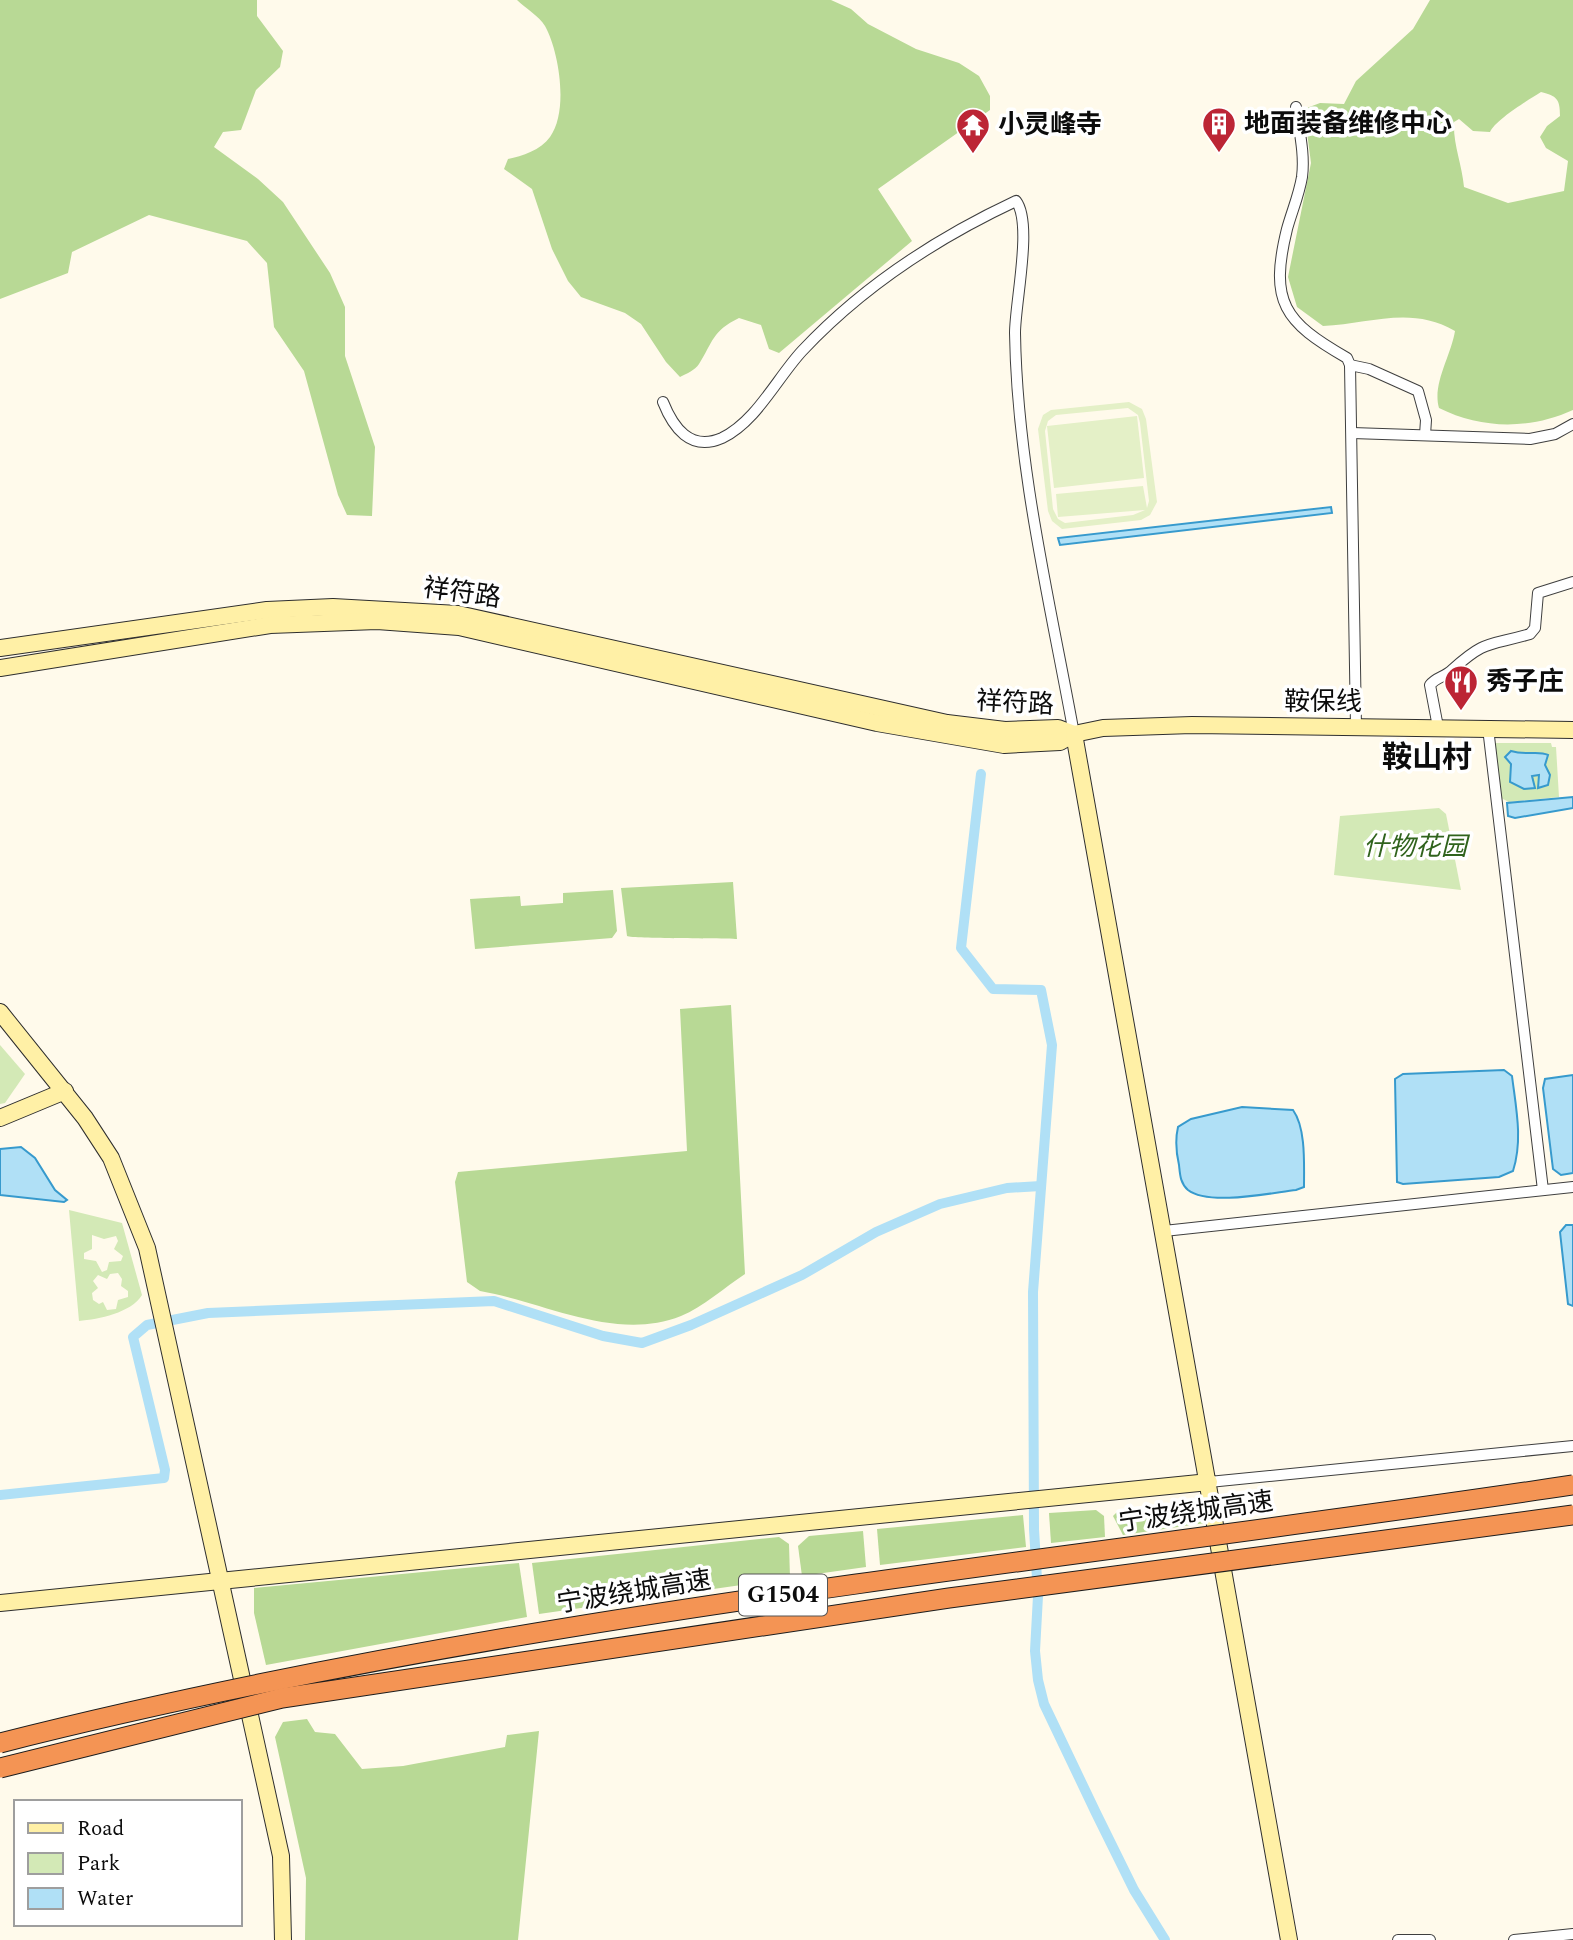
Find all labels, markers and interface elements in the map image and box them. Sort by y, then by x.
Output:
place label: 地面装备维修中心 [1244,104,1452,144]
place label: 小灵峰寺 [998,105,1102,145]
building icon: 地面装备维修中心 [1200,105,1238,154]
temple icon: 小灵峰寺 [954,106,992,155]
street label: 祥符路 [421,568,503,618]
place label: 秀子庄 [1486,662,1564,702]
restaurant icon: 秀子庄 [1442,663,1480,712]
street label: 祥符路 [975,681,1055,725]
street label: 鞍保线 [1284,682,1362,722]
district label: 鞍山村 [1382,735,1472,781]
park label: 什物花园 [1363,827,1471,867]
street label: 宁波绕城高速 [1116,1481,1276,1543]
street label: 宁波绕城高速 [554,1560,714,1624]
road number: G1504 [739,1574,827,1616]
legend [14,1800,242,1926]
text: Road [77,1813,124,1845]
text: Park [77,1848,121,1880]
text: Water [77,1883,133,1915]

